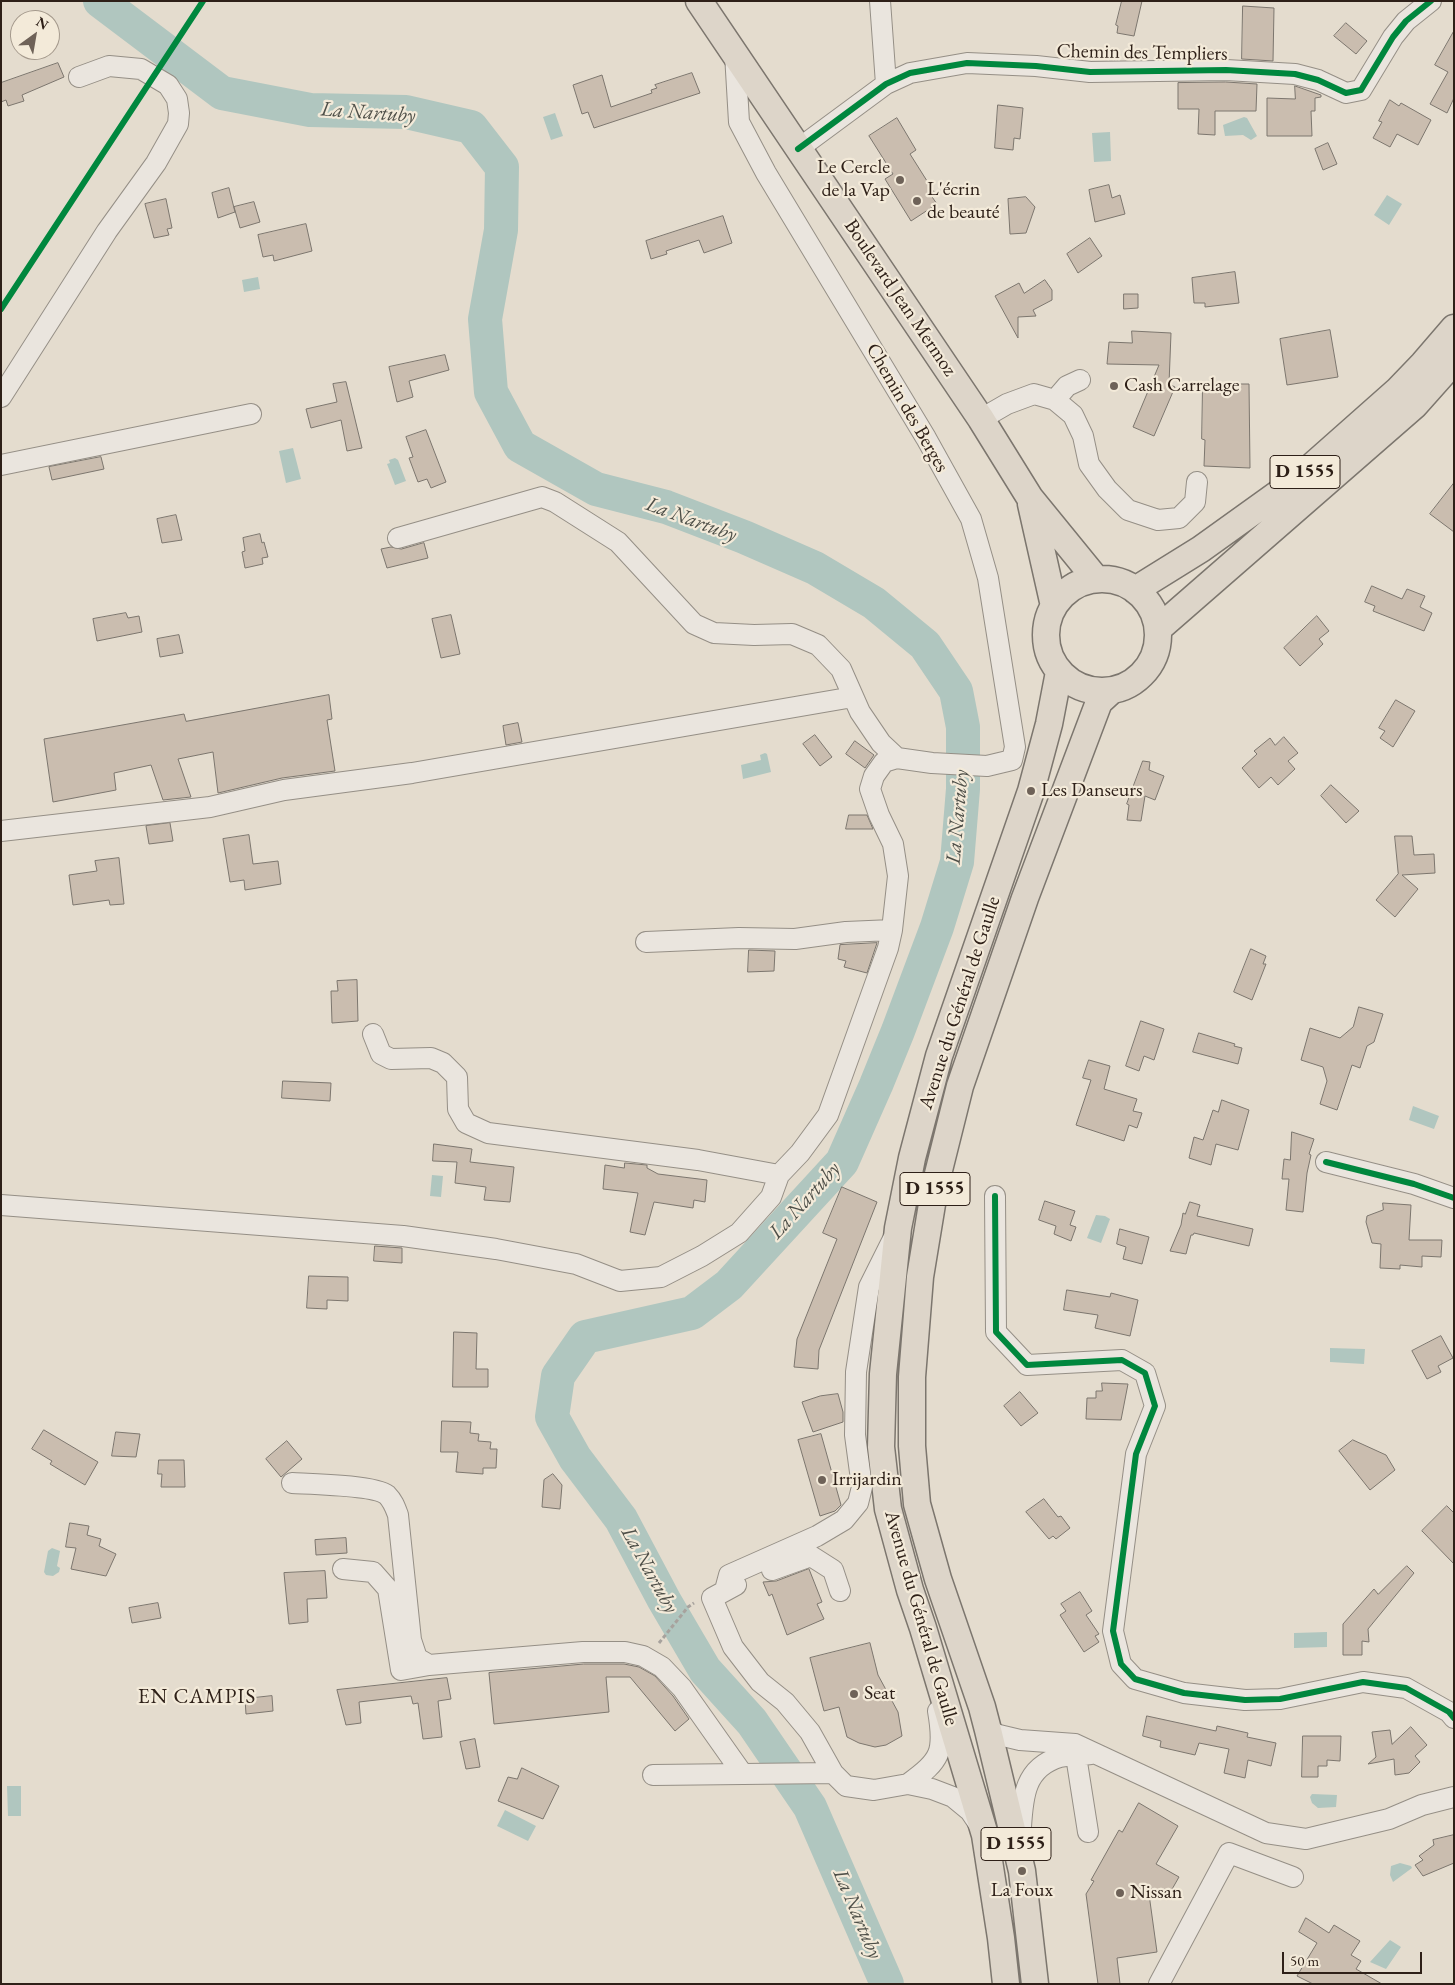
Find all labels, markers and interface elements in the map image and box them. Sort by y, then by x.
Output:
north arrow [10,10,60,60]
text: N [33,12,52,34]
street label: Chemin des Templiers [1056,40,1228,66]
water label: La Nartuby [320,97,416,129]
place label: Le Cercle de la Vap [817,156,890,203]
marker: Le Cercle de la Vap [894,174,906,186]
place label: L'écrin de beauté [927,178,1000,225]
marker: L'écrin de beauté [911,195,923,207]
street label: Boulevard Jean Mermoz [839,215,961,381]
street label: Chemin des Berges [860,339,954,477]
place label: Cash Carrelage [1124,374,1240,398]
marker: Cash Carrelage [1108,380,1120,392]
road number: D 1555 [1270,456,1340,488]
water label: La Nartuby [642,492,740,548]
water label: La Nartuby [941,769,975,865]
place label: Les Danseurs [1041,779,1142,803]
marker: Les Danseurs [1025,785,1037,797]
street label: Avenue du Général de Gaulle [914,893,1006,1113]
water label: La Nartuby [764,1157,846,1245]
road number: D 1555 [900,1172,970,1206]
place label: Irrijardin [832,1468,902,1492]
marker: Irrijardin [816,1474,828,1486]
street label: Avenue du Général de Gaulle [879,1508,963,1728]
water label: La Nartuby [615,1522,683,1618]
place label: Seat [864,1682,895,1706]
district label: EN CAMPIS [137,1684,257,1710]
marker: Seat [848,1688,860,1700]
road number: D 1555 [981,1828,1051,1860]
water label: La Nartuby [827,1865,887,1963]
marker: La Foux [1016,1865,1028,1877]
place label: La Foux [991,1879,1053,1903]
place label: Nissan [1130,1881,1182,1905]
marker: Nissan [1114,1887,1126,1899]
scale bar [1285,1942,1425,1974]
text: 50 m [1290,1951,1319,1970]

